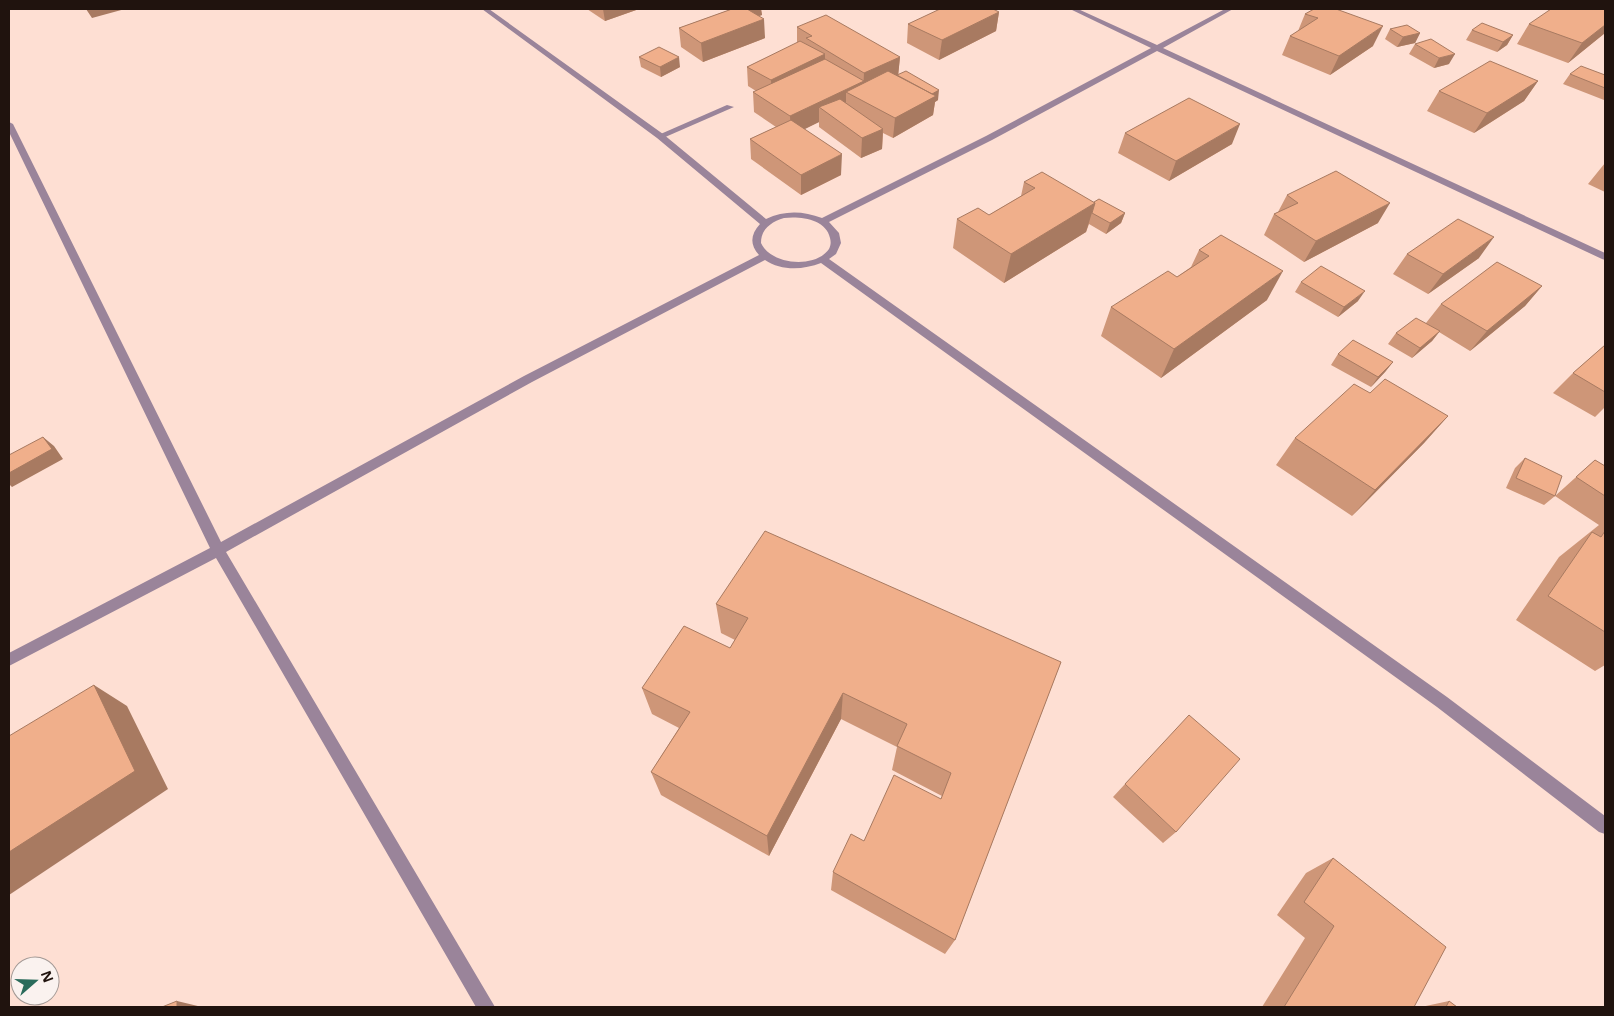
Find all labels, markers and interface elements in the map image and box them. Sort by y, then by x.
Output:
north arrow [10,956,60,1006]
text: N [37,968,59,985]

